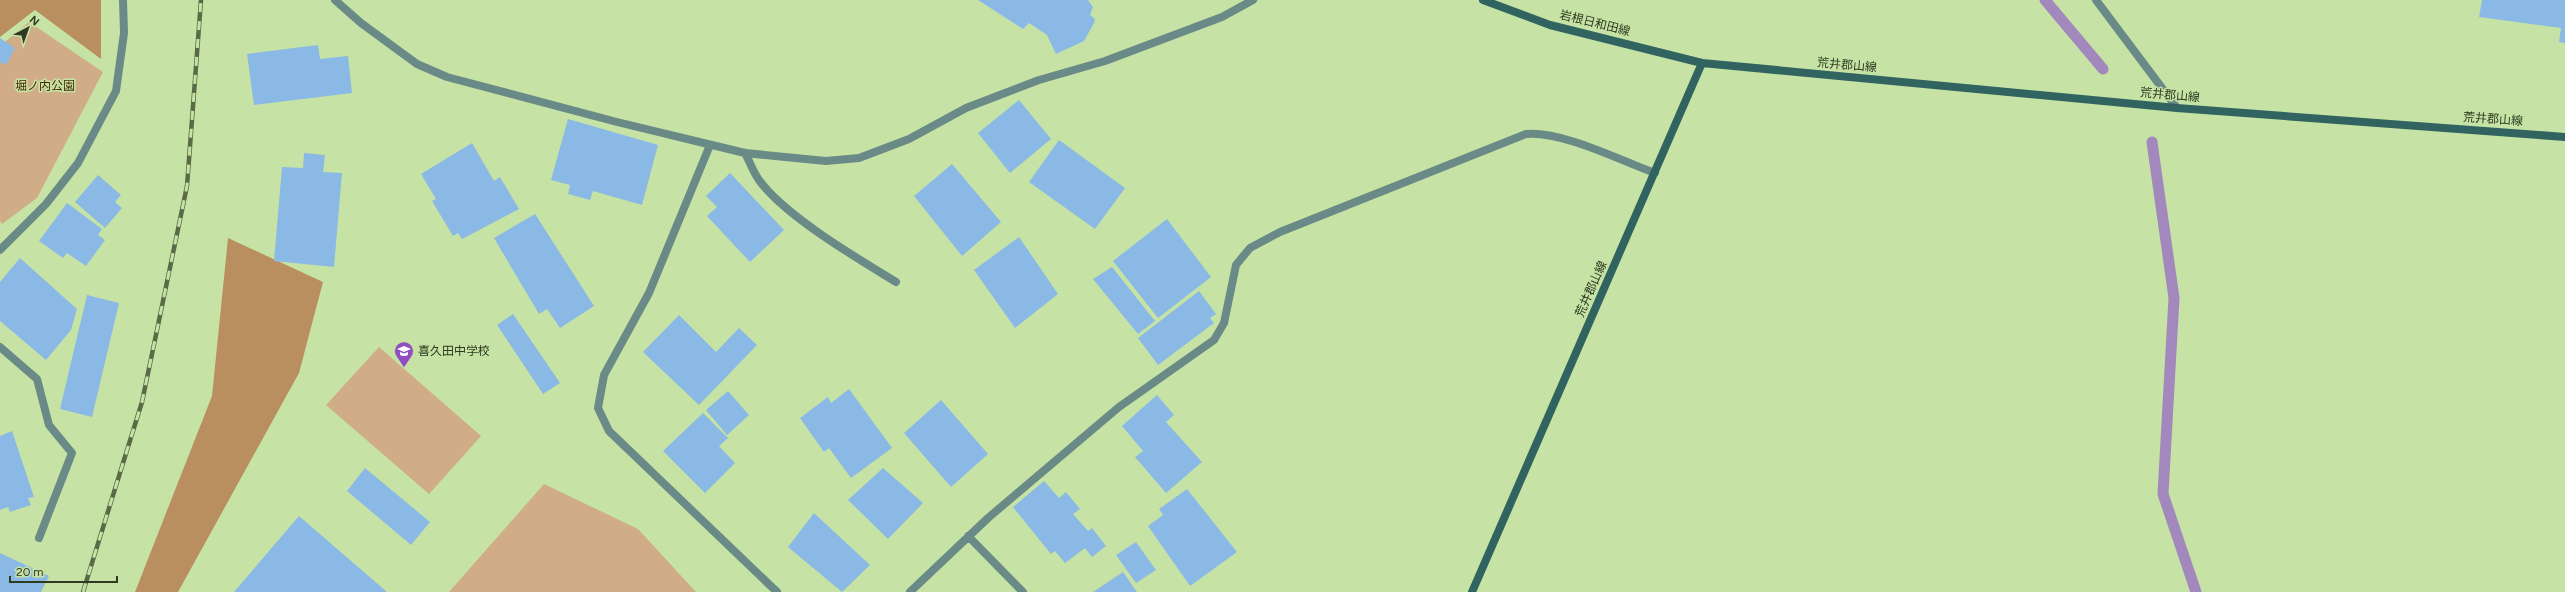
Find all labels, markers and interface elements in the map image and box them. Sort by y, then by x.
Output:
street label: 岩根日和田線 [1558,7,1632,39]
north arrow [8,8,48,48]
text: N [27,13,42,29]
street label: 荒井郡山線 [1816,55,1878,75]
park label: 堀ノ内公園 [15,79,75,93]
street label: 荒井郡山線 [2139,85,2201,105]
street label: 荒井郡山線 [2463,110,2523,128]
street label: 荒井郡山線 [1572,259,1610,319]
school or university icon: 喜久田中学校 [393,340,415,368]
place label: 喜久田中学校 [418,344,490,358]
scale bar [10,558,117,584]
text: 20 m [16,565,44,579]

